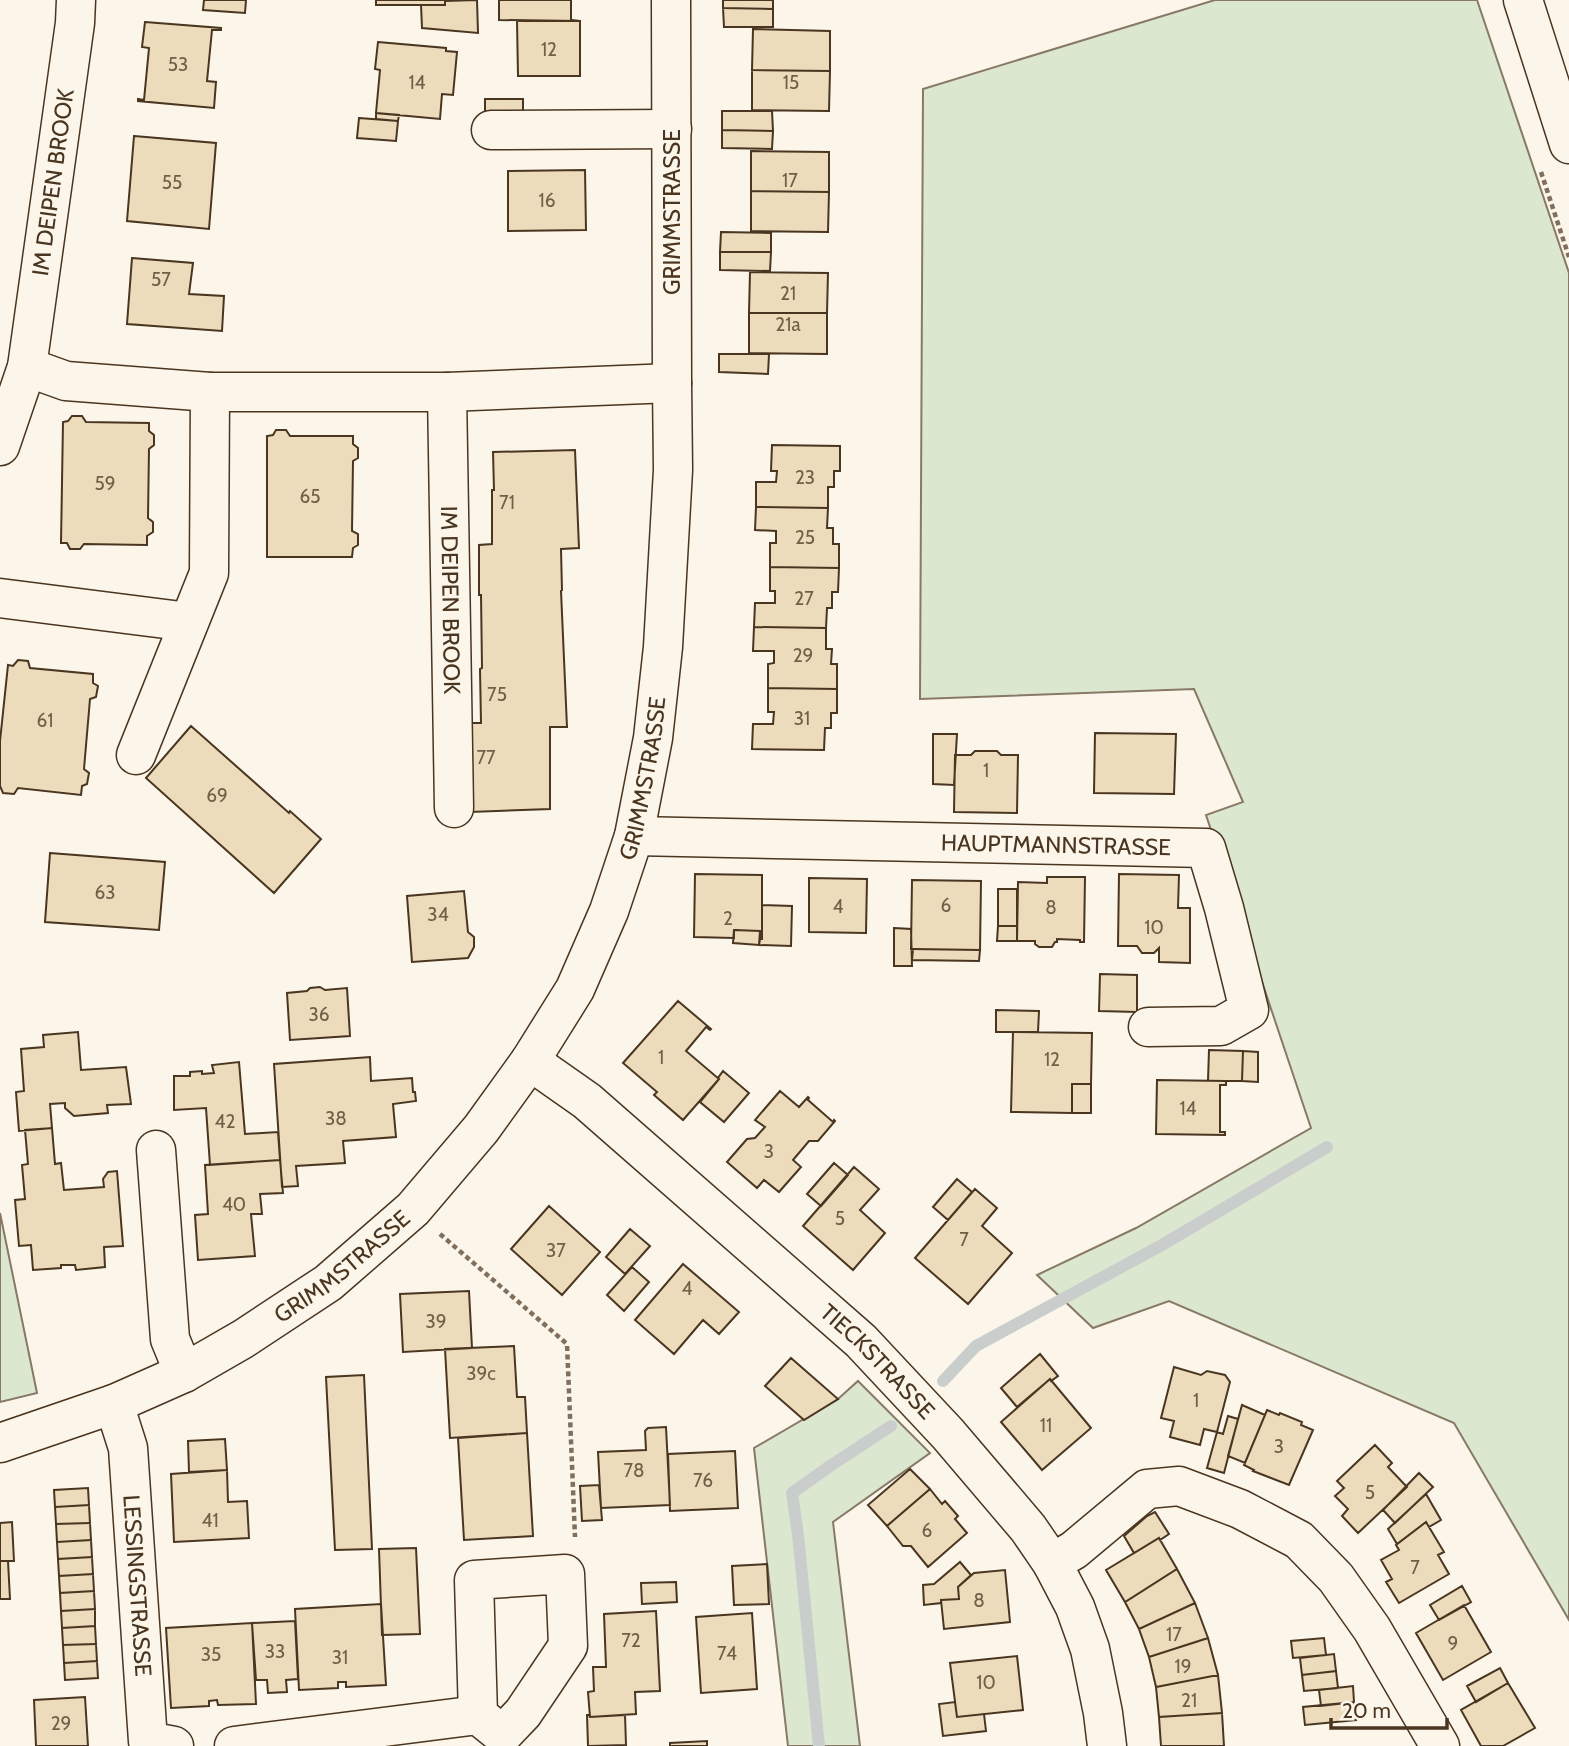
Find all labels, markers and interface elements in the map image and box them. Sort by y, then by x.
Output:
house number: 12 [541,38,557,61]
house number: 53 [168,53,188,76]
house number: 14 [408,71,426,94]
house number: 15 [783,71,799,94]
street label: IM DEIPEN BROOK [26,87,80,277]
street label: GRIMMSTRASSE [658,129,686,295]
house number: 17 [782,169,798,192]
house number: 55 [162,171,182,194]
house number: 16 [539,189,556,212]
house number: 57 [151,268,171,291]
house number: 21 [780,282,796,305]
house number: 21a [775,313,801,336]
house number: 23 [795,466,815,489]
house number: 59 [94,472,116,495]
house number: 65 [299,485,321,508]
house number: 71 [499,491,515,514]
street label: IM DEIPEN BROOK [435,506,466,694]
house number: 25 [795,526,815,549]
house number: 27 [794,587,814,610]
house number: 29 [793,644,813,667]
house number: 75 [487,683,507,706]
street label: GRIMMSTRASSE [613,695,671,864]
house number: 31 [794,707,810,730]
house number: 61 [37,709,53,732]
house number: 77 [476,746,496,769]
house number: 1 [983,759,989,782]
house number: 69 [206,784,228,807]
street label: HAUPTMANNSTRASSE [941,828,1171,861]
house number: 63 [94,881,116,904]
house number: 6 [941,894,951,917]
house number: 4 [833,895,844,918]
house number: 8 [1045,896,1057,919]
house number: 34 [427,903,449,926]
house number: 2 [723,907,733,930]
house number: 10 [1144,916,1164,939]
house number: 36 [308,1003,330,1026]
house number: 1 [658,1046,664,1069]
house number: 12 [1044,1048,1060,1071]
house number: 14 [1179,1097,1197,1120]
house number: 38 [325,1107,347,1130]
house number: 42 [215,1110,235,1133]
house number: 3 [764,1140,774,1163]
house number: 40 [222,1193,246,1216]
street label: GRIMMSTRASSE [269,1204,416,1329]
house number: 5 [835,1207,845,1230]
house number: 7 [959,1228,969,1251]
house number: 37 [546,1239,566,1262]
house number: 4 [682,1277,693,1300]
street label: TIECKSTRASSE [815,1298,941,1425]
house number: 39 [425,1310,447,1333]
house number: 39c [466,1362,496,1385]
house number: 1 [1193,1389,1199,1412]
house number: 11 [1040,1414,1052,1437]
house number: 3 [1274,1435,1284,1458]
house number: 78 [623,1459,645,1482]
house number: 76 [693,1469,713,1492]
house number: 5 [1365,1481,1375,1504]
street label: LESSINGSTRASSE [117,1494,158,1677]
house number: 41 [201,1509,219,1532]
house number: 6 [922,1519,932,1542]
house number: 7 [1410,1556,1420,1579]
house number: 8 [973,1589,985,1612]
house number: 17 [1166,1623,1182,1646]
house number: 72 [621,1629,641,1652]
house number: 9 [1448,1632,1458,1655]
house number: 33 [265,1640,285,1663]
house number: 74 [717,1642,737,1665]
house number: 35 [201,1643,221,1666]
house number: 31 [332,1646,348,1669]
house number: 19 [1175,1655,1192,1678]
house number: 10 [976,1671,996,1694]
scale bar [1331,1686,1446,1730]
house number: 21 [1181,1689,1197,1712]
text: 20 m [1342,1698,1391,1723]
house number: 29 [51,1712,71,1735]

